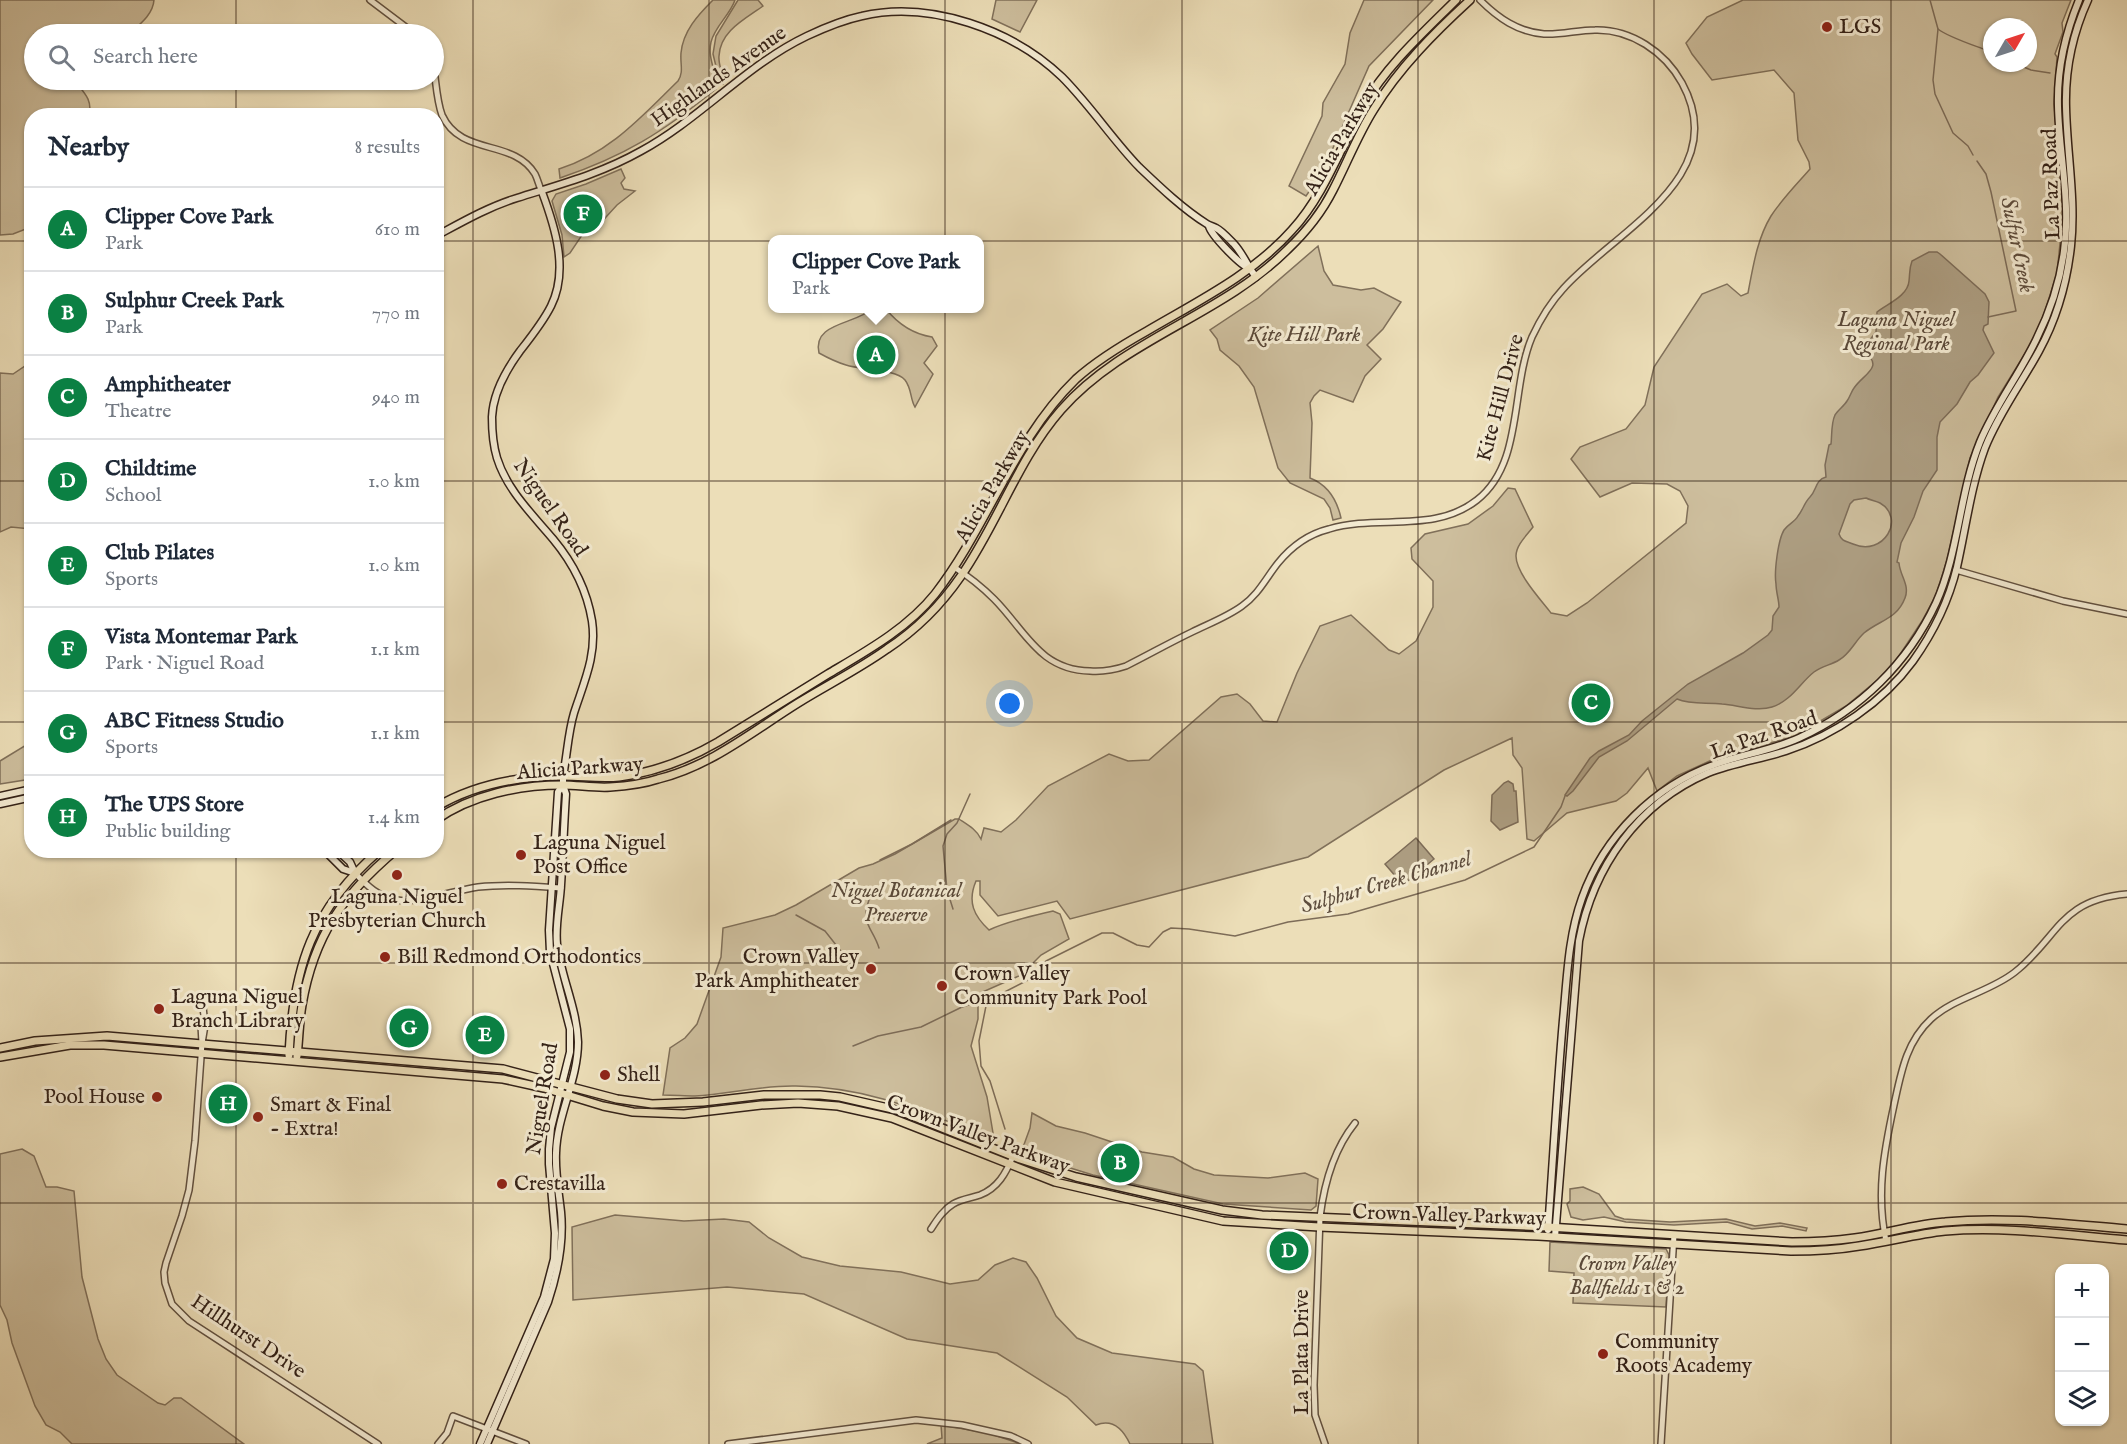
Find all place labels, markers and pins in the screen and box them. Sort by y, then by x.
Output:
place label: LGS [1839,14,1881,41]
marker: LGS [1820,20,1834,34]
pin: F [564,192,602,236]
pin: A [856,332,896,378]
pin: C [1572,680,1610,726]
place label: Laguna Niguel Post Office [533,830,666,881]
marker: Laguna Niguel Post Office [514,848,528,862]
marker: Laguna Niguel Presbyterian Church [390,868,404,882]
place label: Laguna Niguel Presbyterian Church [308,884,486,935]
place label: Bill Redmond Orthodontics [397,944,641,971]
place label: Crown Valley Park Amphitheater [694,944,860,995]
marker: Bill Redmond Orthodontics [378,950,392,964]
place label: Crown Valley Community Park Pool [954,961,1147,1012]
marker: Crown Valley Park Amphitheater [864,962,878,976]
marker: Crown Valley Community Park Pool [935,979,949,993]
place label: Laguna Niguel Branch Library [171,984,305,1035]
marker: Laguna Niguel Branch Library [152,1002,166,1016]
pin: G [390,1006,428,1050]
pin: E [466,1012,504,1058]
place label: Shell [617,1062,660,1089]
marker: Shell [598,1068,612,1082]
pin: H [208,1082,248,1126]
place label: Pool House [44,1084,145,1111]
marker: Pool House [150,1090,164,1104]
place label: Smart & Final - Extra! [270,1092,391,1143]
marker: Smart & Final - Extra! [251,1110,265,1124]
pin: B [1100,1140,1140,1186]
place label: Crestavilla [514,1171,606,1198]
marker: Crestavilla [495,1177,509,1191]
pin: D [1270,1228,1308,1274]
place label: Community Roots Academy [1615,1329,1753,1380]
marker: Community Roots Academy [1596,1347,1610,1361]

